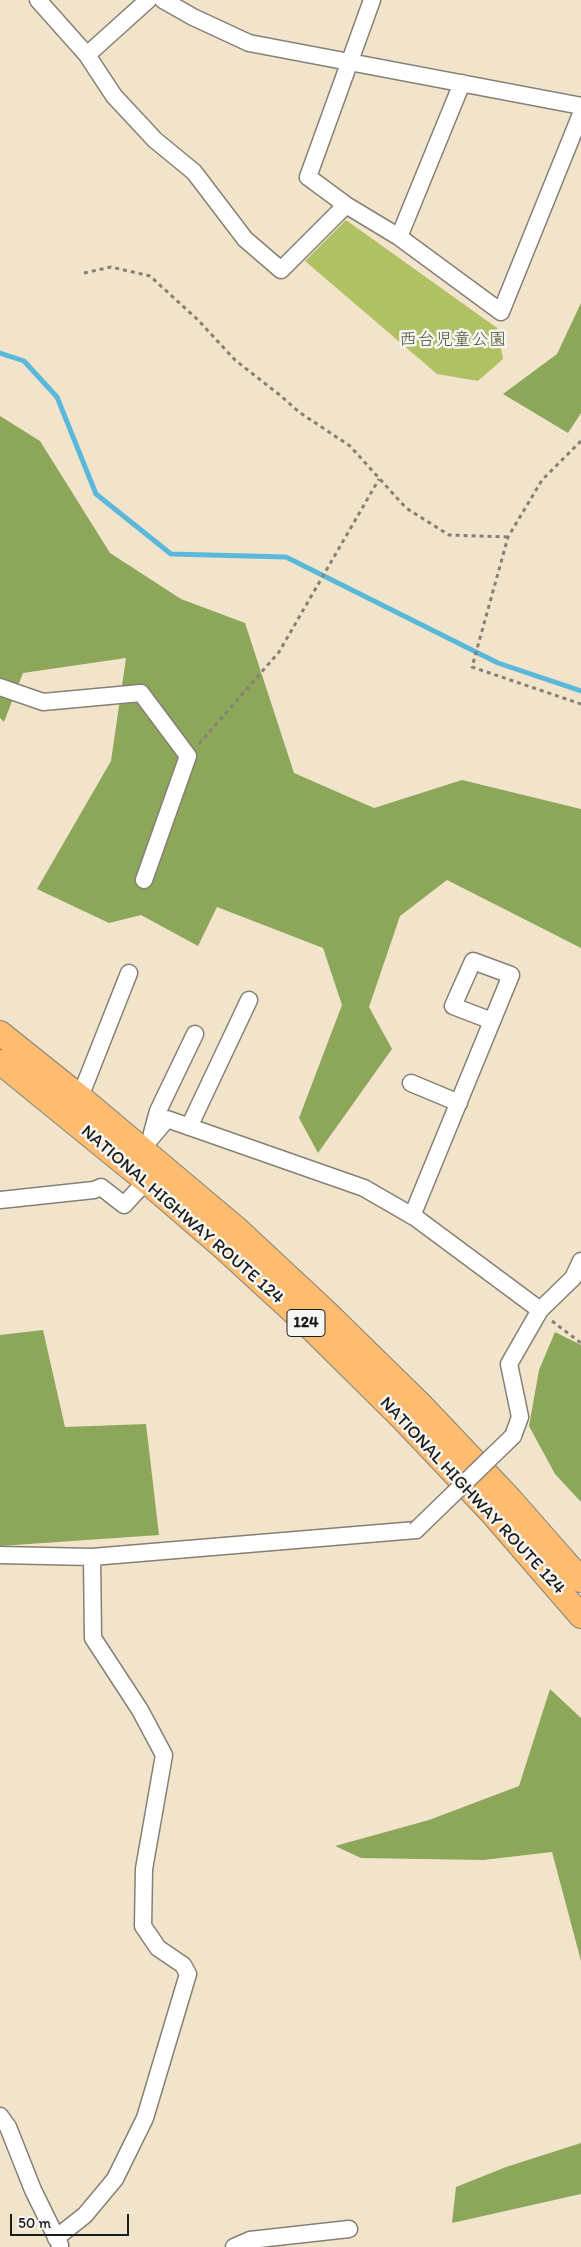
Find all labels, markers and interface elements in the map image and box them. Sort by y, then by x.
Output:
park label: 西台児童公園 [399,329,507,351]
street label: NATIONAL HIGHWAY ROUTE 124 [76,1121,288,1309]
road number: 124 [287,1310,325,1336]
street label: NATIONAL HIGHWAY ROUTE 124 [375,1393,569,1599]
scale bar [12,2204,131,2236]
text: 50 m [18,2214,51,2232]

